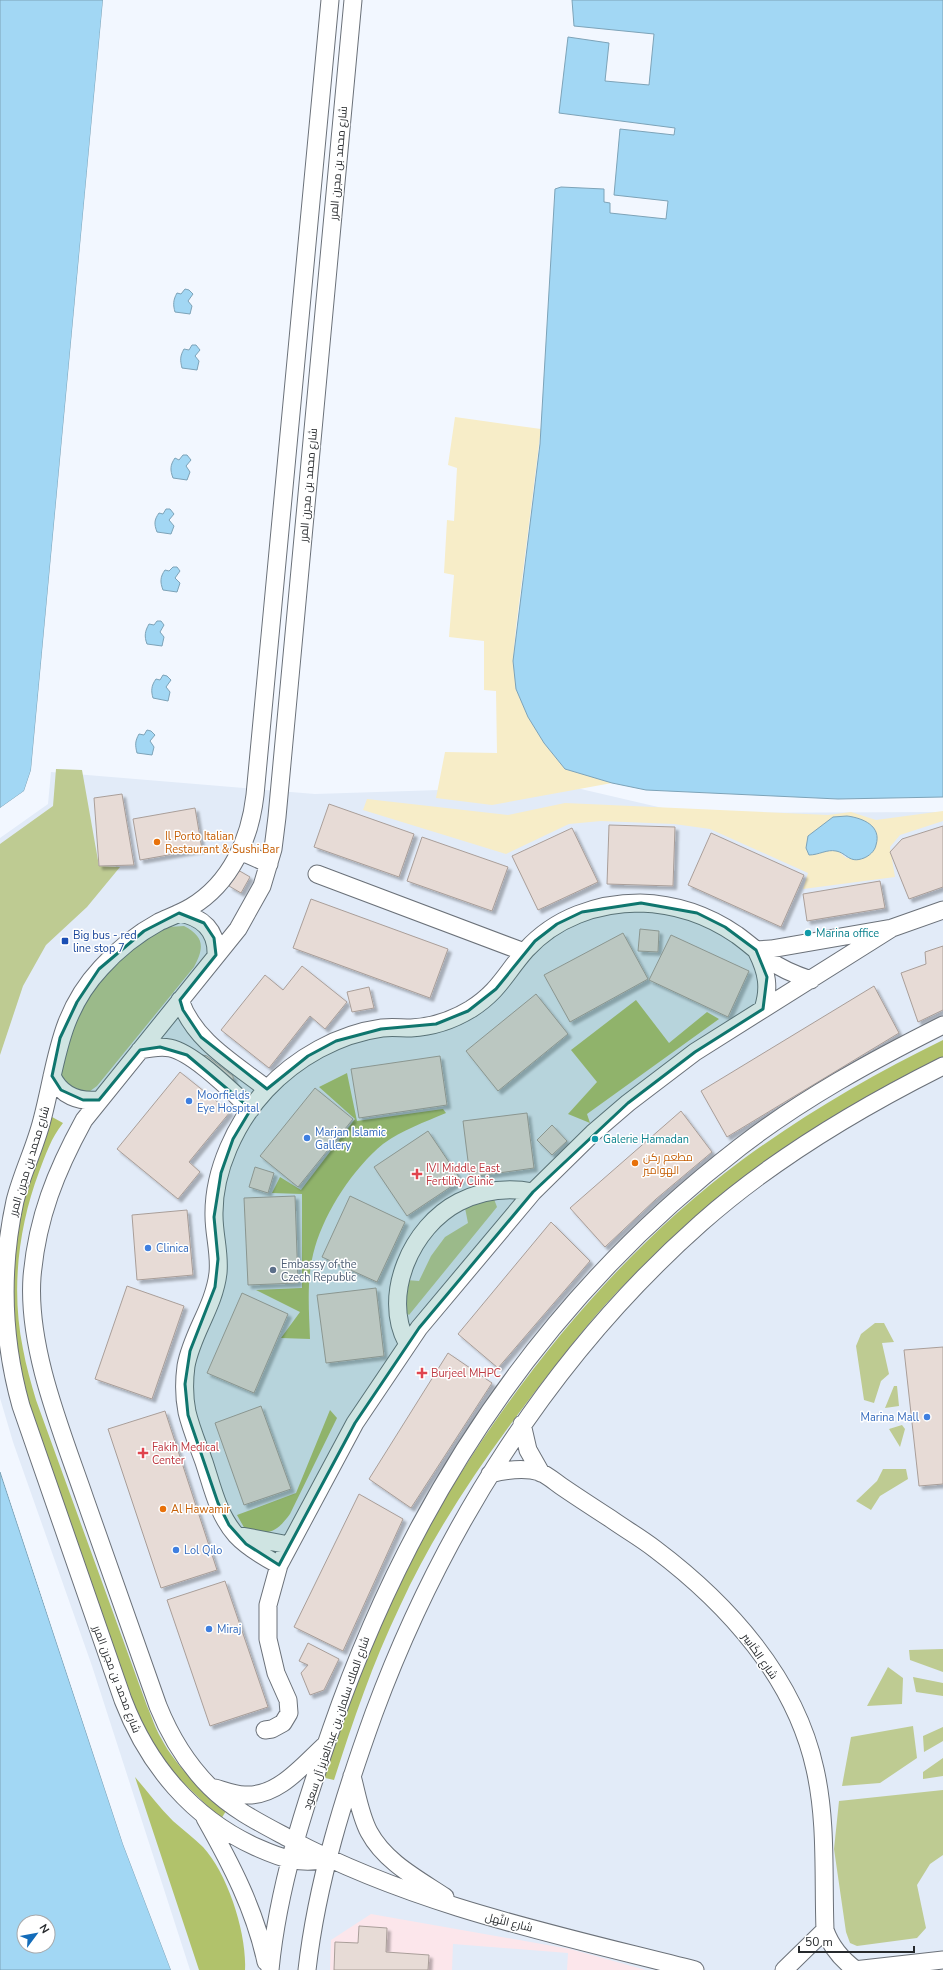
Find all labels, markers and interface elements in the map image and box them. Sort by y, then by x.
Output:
street label: شارع محمد بن مجرن المرر [326,106,351,222]
street label: شارع محمد بن مجرن المرر [296,428,321,544]
place label: Il Porto Italian Restaurant & Sushi Bar [165,829,279,857]
marker: Il Porto Italian Restaurant & Sushi Bar [152,837,162,847]
place label: Marina office [816,926,879,941]
place label: Big bus - red line stop 7 [73,928,137,956]
marker: Marina office [803,928,813,938]
marker: Big bus - red line stop 7 [60,936,70,946]
place label: Moorfields Eye Hospital [197,1088,260,1116]
marker: Moorfields Eye Hospital [184,1096,194,1106]
street label: شارع محمد بن مجرن المرر [5,1104,53,1219]
place label: Marjan Islamic Gallery [315,1125,386,1153]
place label: Galerie Hamadan [603,1132,689,1147]
marker: Marjan Islamic Gallery [302,1133,312,1143]
marker: Galerie Hamadan [590,1134,600,1144]
place label: مطعم ركن الهوامير [642,1150,693,1178]
marker: مطعم ركن الهوامير [630,1158,640,1168]
place label: IVI Middle East Fertility Clinic [426,1161,500,1189]
marker: IVI Middle East Fertility Clinic [411,1168,423,1180]
place label: Clinica [156,1241,189,1256]
marker: Clinica [143,1243,153,1253]
place label: Embassy of the Czech Republic [281,1257,357,1285]
marker: Embassy of the Czech Republic [268,1265,278,1275]
place label: Burjeel MHPC [431,1366,501,1381]
marker: Burjeel MHPC [416,1367,428,1379]
place label: Marina Mall [861,1410,920,1425]
marker: Marina Mall [922,1412,932,1422]
place label: Fakih Medical Center [152,1440,220,1468]
marker: Fakih Medical Center [137,1447,149,1459]
place label: Al Hawamir [171,1502,230,1517]
marker: Al Hawamir [158,1504,168,1514]
place label: Lol Qilo [184,1543,222,1558]
marker: Lol Qilo [171,1545,181,1555]
street label: شارع محمد بن مجرن المرر [89,1622,144,1735]
place label: Miraj [217,1622,241,1637]
marker: Miraj [204,1624,214,1634]
street label: شارع الكَاسِر [738,1630,781,1682]
street label: شارع الملك سلمان بن عبدالعزيز آل سعود [300,1635,373,1812]
street label: شارع النَّهل [484,1909,534,1936]
north arrow [16,1914,56,1954]
text: N [36,1921,53,1936]
scale bar [799,1928,914,1954]
text: 50 m [805,1934,833,1950]

